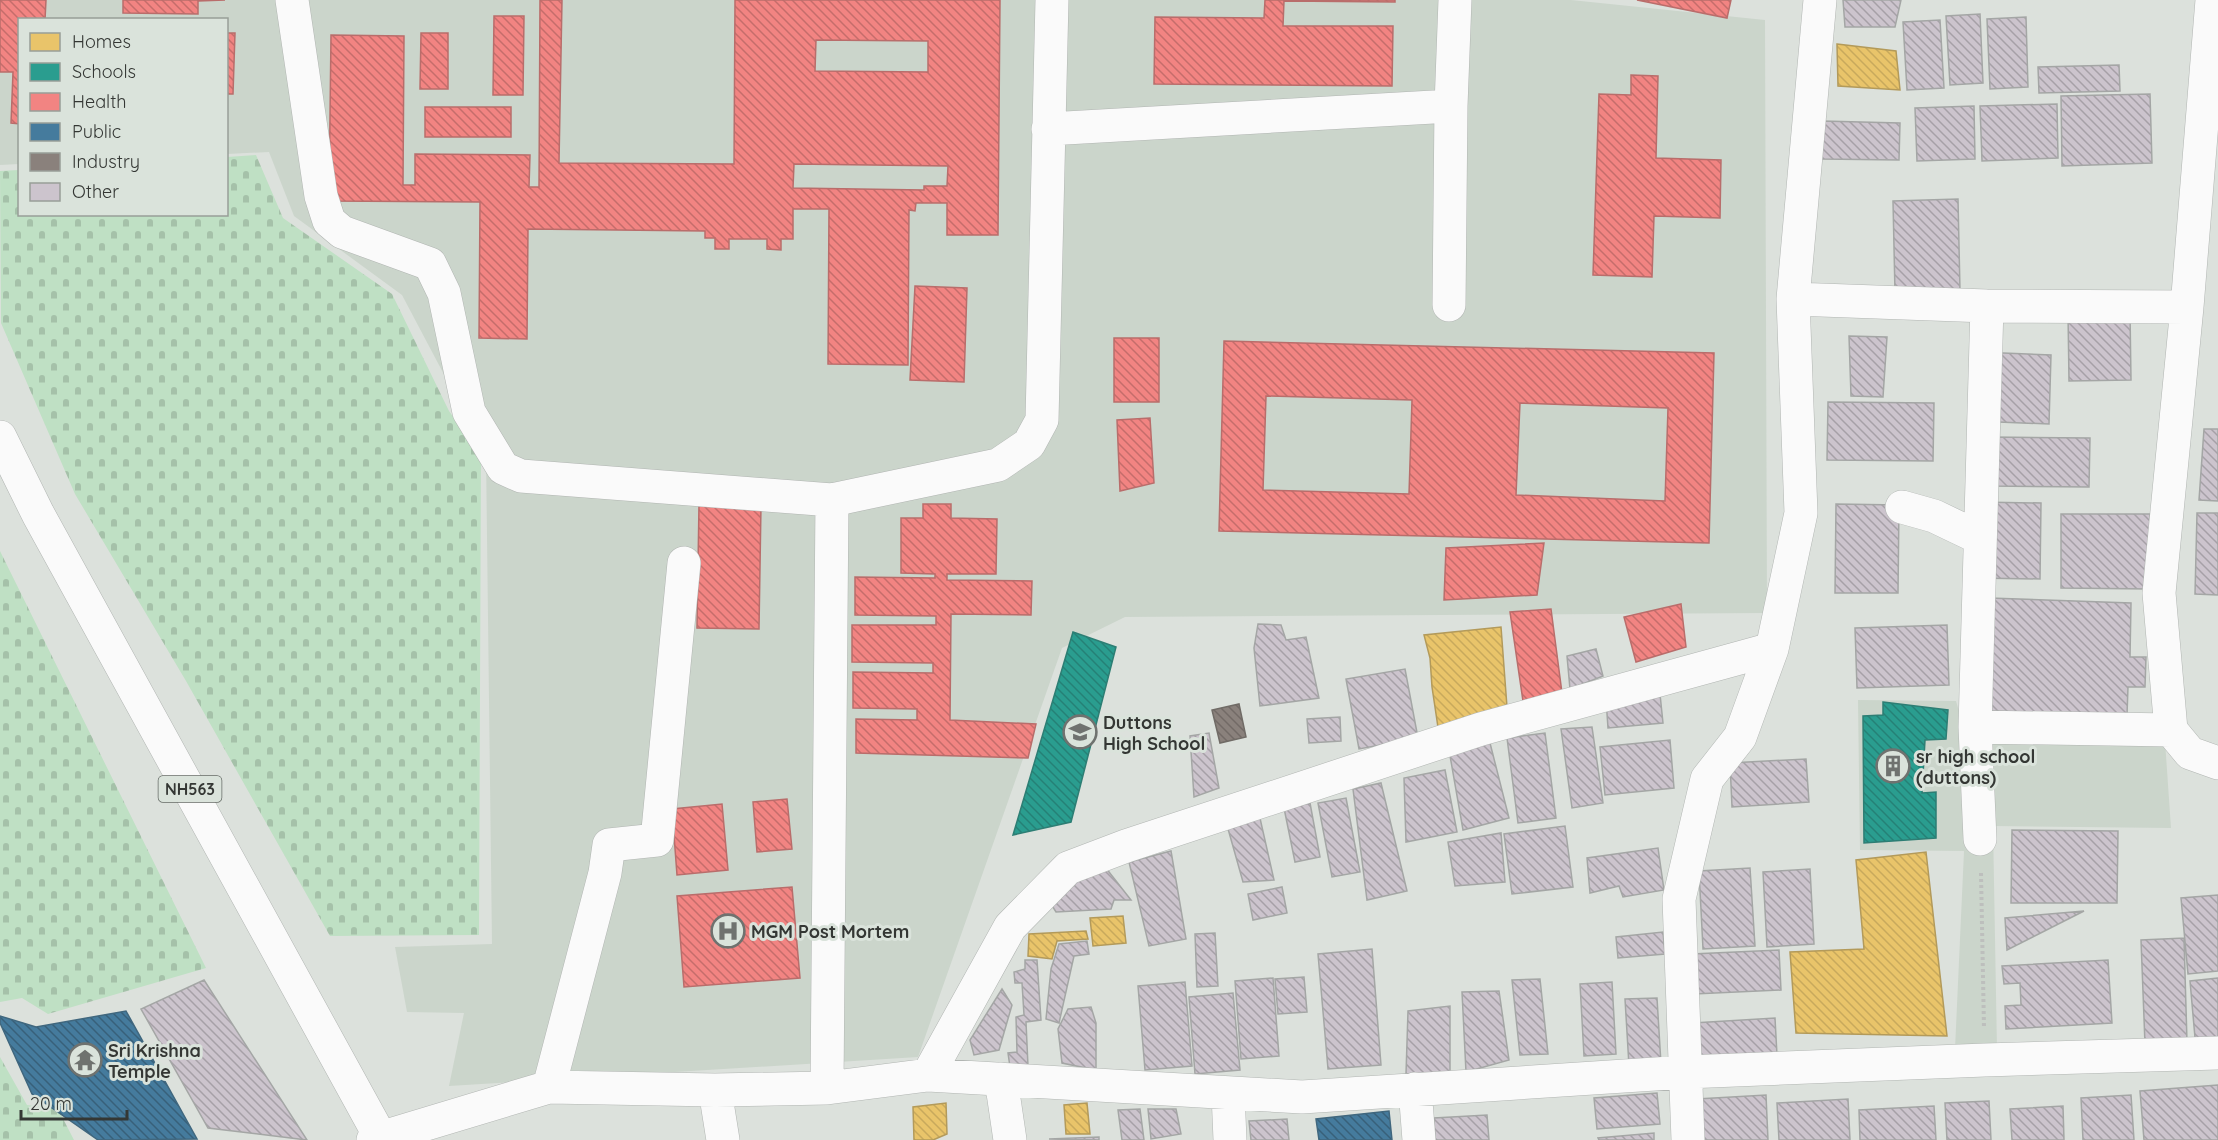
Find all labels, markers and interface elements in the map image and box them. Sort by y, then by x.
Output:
legend [18,18,228,216]
text: Homes [72,30,131,53]
text: Schools [72,60,136,83]
text: Health [72,90,127,113]
text: Public [72,120,121,143]
text: Industry [72,150,140,173]
text: Other [72,180,119,203]
place label: Duttons High School [1103,711,1205,755]
school or university icon: Duttons High School [1062,714,1098,750]
place label: sr high school (duttons) [1916,745,2035,789]
building icon: sr high school (duttons) [1875,748,1911,784]
road number: NH563 [158,776,222,802]
hospital icon: MGM Post Mortem [710,913,746,949]
place label: MGM Post Mortem [751,920,909,943]
place label: Sri Krishna Temple [108,1039,201,1083]
temple icon: Sri Krishna Temple [67,1042,103,1078]
scale bar [21,1083,128,1121]
text: 20 m [30,1092,72,1115]

